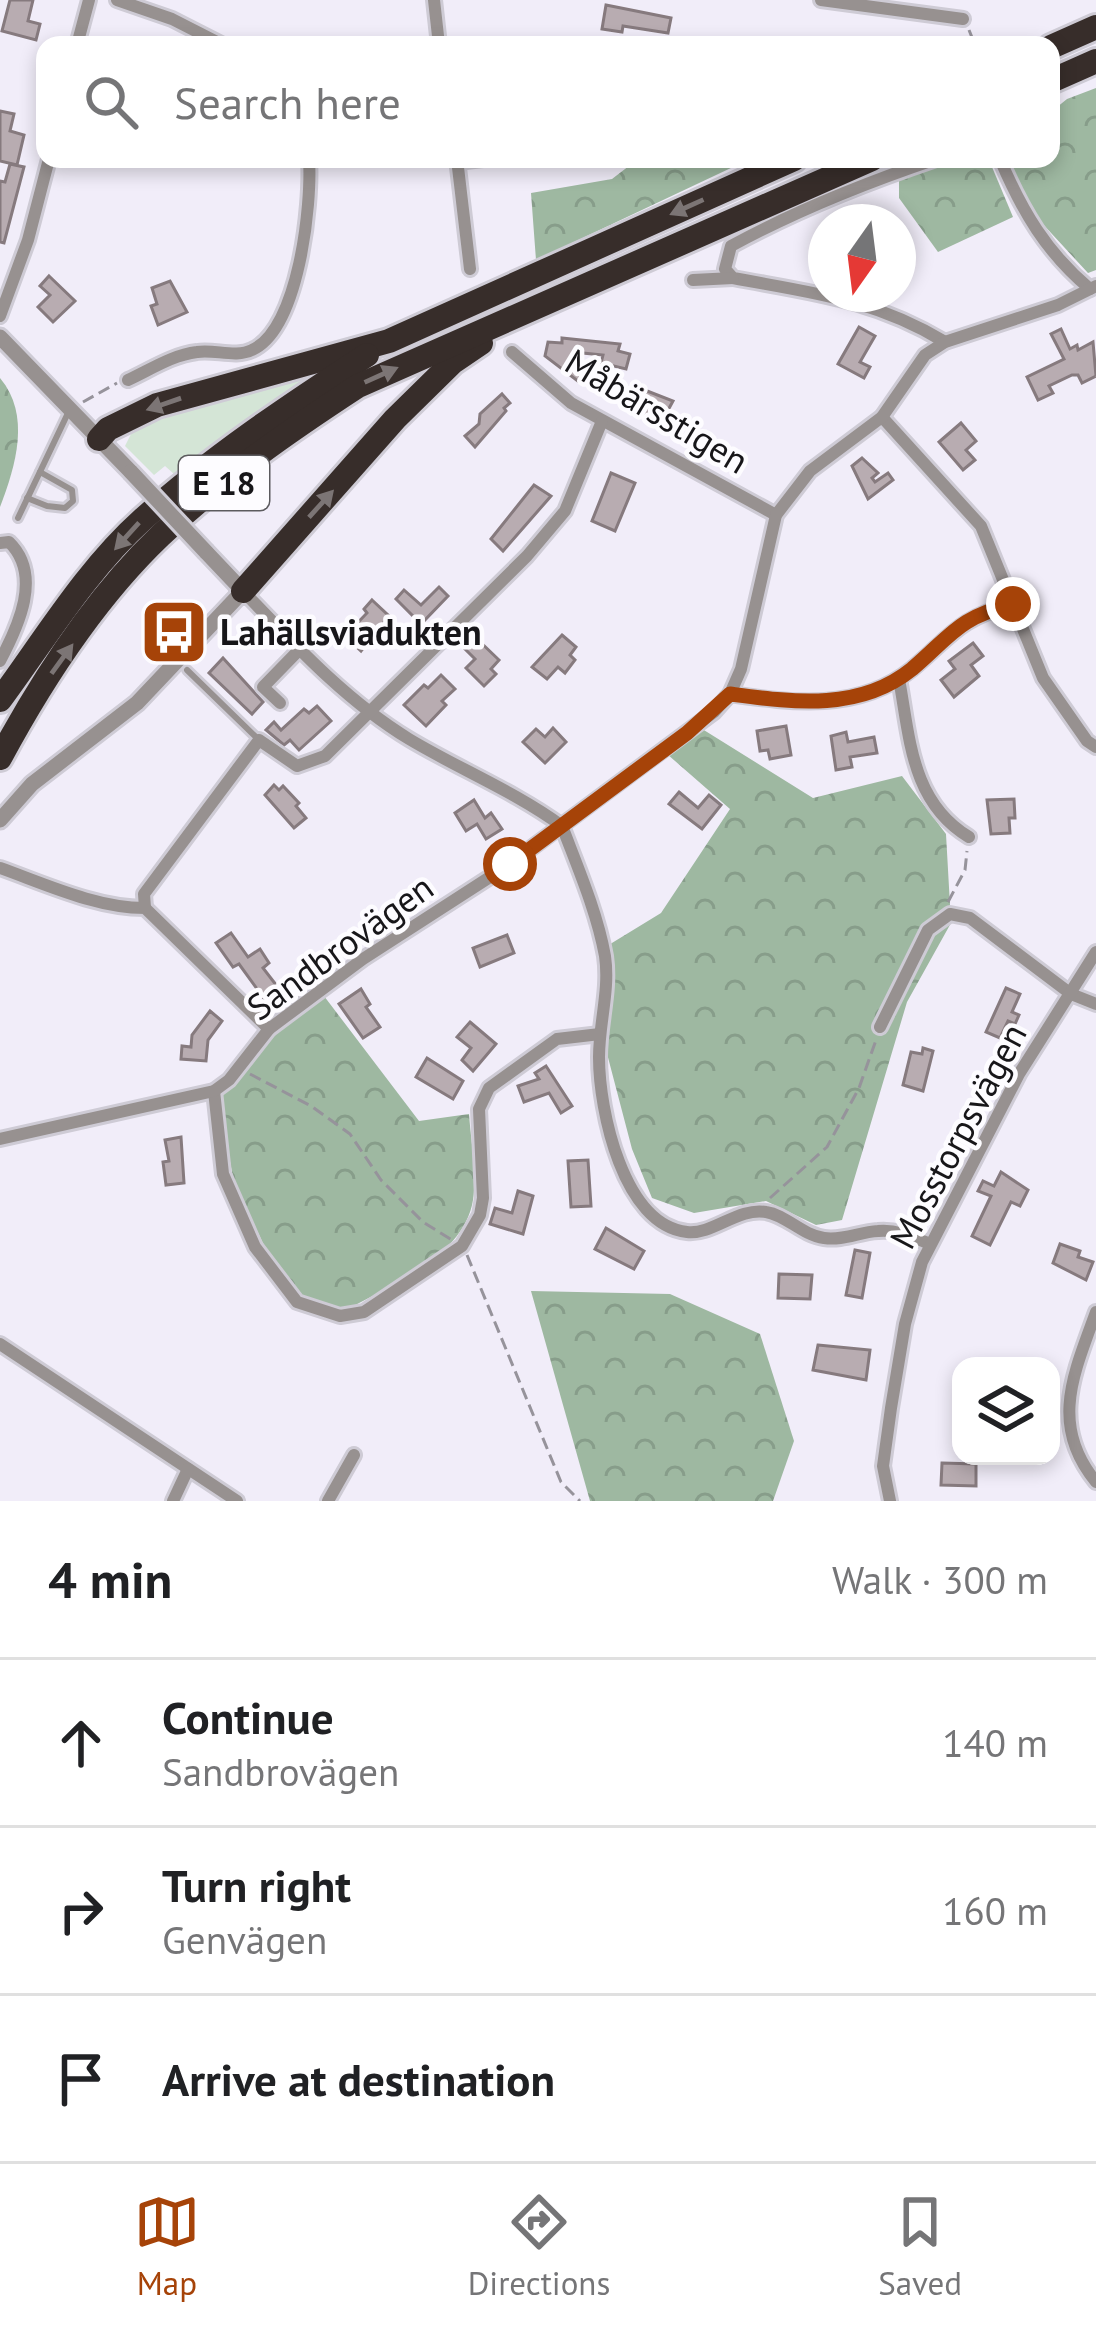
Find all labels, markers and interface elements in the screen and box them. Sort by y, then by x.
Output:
search box [36,36,1060,168]
icon: search [78,69,144,135]
text: Search here [174,73,401,131]
one-way arrow [669,197,704,217]
north arrow [808,204,916,312]
street label: Måbärsstigen [557,338,757,484]
one-way arrow [364,365,399,385]
one-way arrow [145,396,182,415]
road number: E 18 [179,456,269,510]
one-way arrow [307,489,334,519]
one-way arrow [114,521,142,550]
route end [986,577,1040,631]
bus stop icon: Lahällsviadukten [139,597,209,667]
place label: Lahällsviadukten [220,608,482,655]
one-way arrow [49,643,73,675]
route start [483,837,537,891]
street label: Sandbrovägen [237,863,442,1030]
street label: Mosstorpsvägen [878,1015,1037,1257]
map controls [952,1357,1060,1465]
button: layers [952,1357,1060,1465]
text: 4 min [48,1546,172,1612]
text: Walk · 300 m [832,1554,1048,1605]
text: Continue [162,1688,334,1746]
icon: ahead [48,1710,114,1776]
text: 140 m [942,1717,1048,1768]
text: Sandbrovägen [162,1746,399,1797]
text: Turn right [162,1856,351,1914]
icon: right [48,1878,114,1944]
text: 160 m [942,1885,1048,1936]
text: Genvägen [162,1914,327,1965]
icon: arrive [48,2046,114,2112]
text: Arrive at destination [162,2050,555,2108]
tab: Map [134,2189,200,2304]
tab: Directions [468,2189,610,2304]
tab: Saved [878,2189,962,2304]

